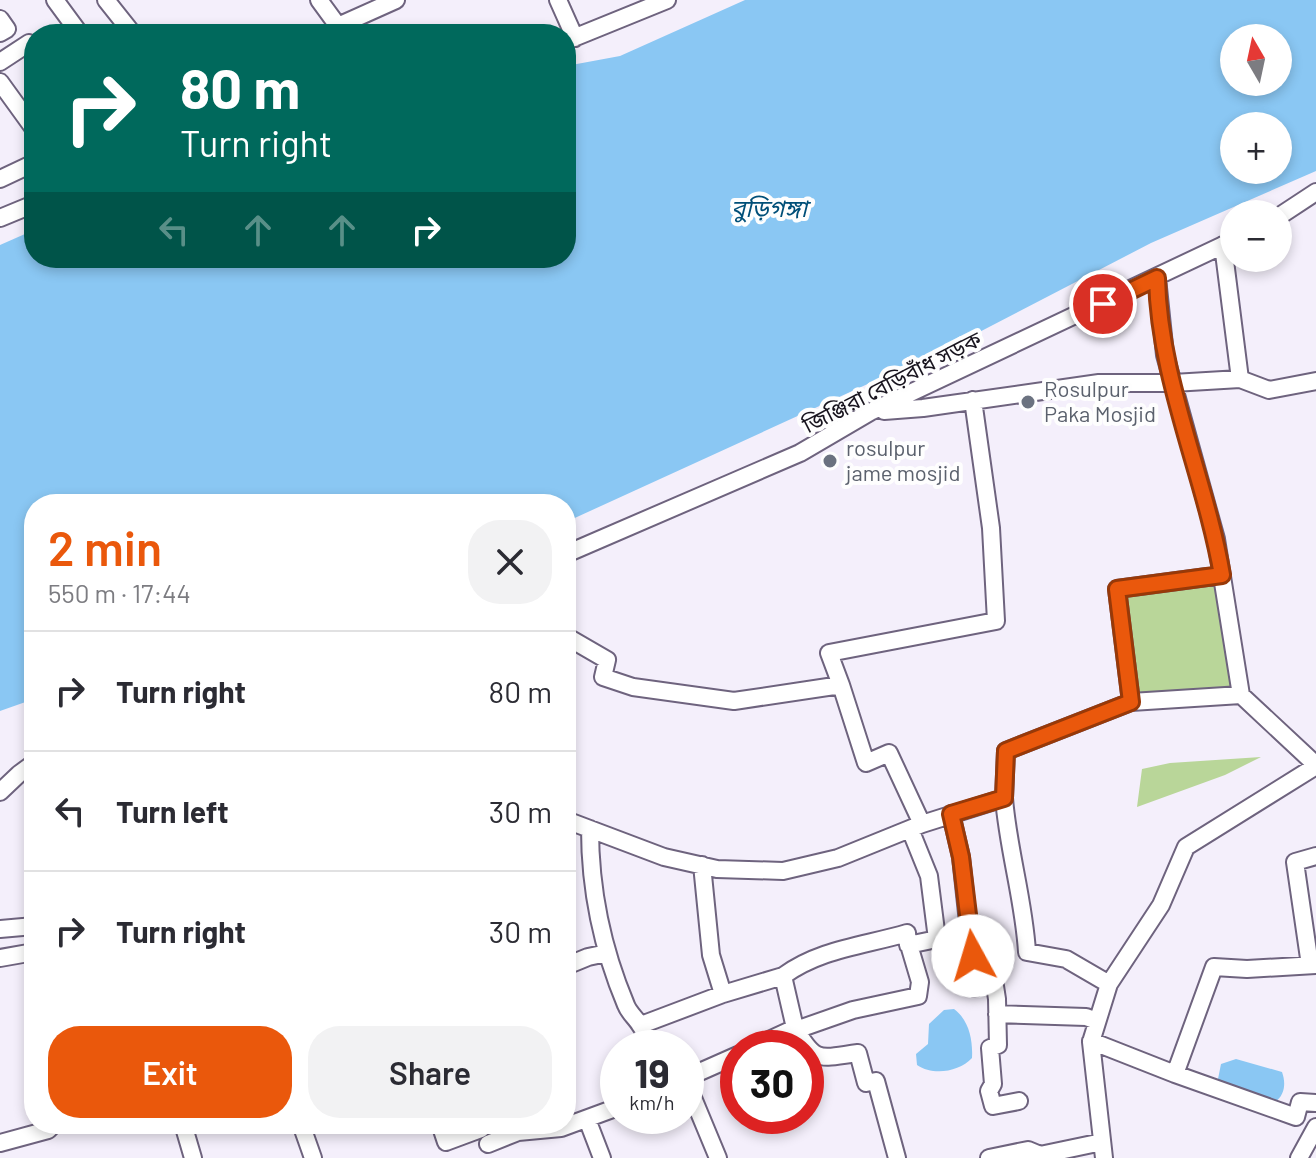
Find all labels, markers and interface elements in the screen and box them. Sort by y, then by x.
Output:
north arrow [1220,24,1292,96]
map controls [1220,24,1292,272]
text: 80 m [180,53,300,120]
icon: right [48,56,152,160]
button: + [1220,112,1292,184]
text: Turn right [180,121,332,164]
water label: বুড়িগঙ্গা [731,193,812,223]
button: − [1220,200,1292,272]
icon: left [152,208,196,252]
icon: ahead [236,208,280,252]
icon: ahead [320,208,364,252]
icon: right [404,208,448,252]
pin [1069,270,1137,338]
icon: arrive [1081,282,1125,326]
street label: জিঞ্জিরা বেড়িবাঁধ সড়ক [797,325,985,438]
place label: Rosulpur Paka Mosjid [1044,375,1156,426]
marker: Rosulpur Paka Mosjid [1019,393,1037,411]
place label: rosulpur jame mosjid [845,434,960,485]
marker: rosulpur jame mosjid [821,452,839,470]
text: 2 min [48,518,162,576]
button: close [468,520,552,604]
text: 550 m · 17:44 [48,577,191,608]
icon: right [48,669,92,713]
text: Turn right [116,673,246,709]
text: 80 m [489,673,552,709]
icon: left [48,789,92,833]
text: Turn left [116,793,229,829]
text: 30 m [489,793,552,829]
icon: right [48,909,92,953]
text: Turn right [116,913,246,949]
text: 30 m [489,913,552,949]
position arrow [931,914,1015,998]
button: Exit [48,1026,292,1118]
button: Share [308,1026,552,1118]
speed limit sign: 30 [720,1030,824,1134]
text: 19 [634,1048,670,1096]
text: km/h [629,1090,675,1114]

